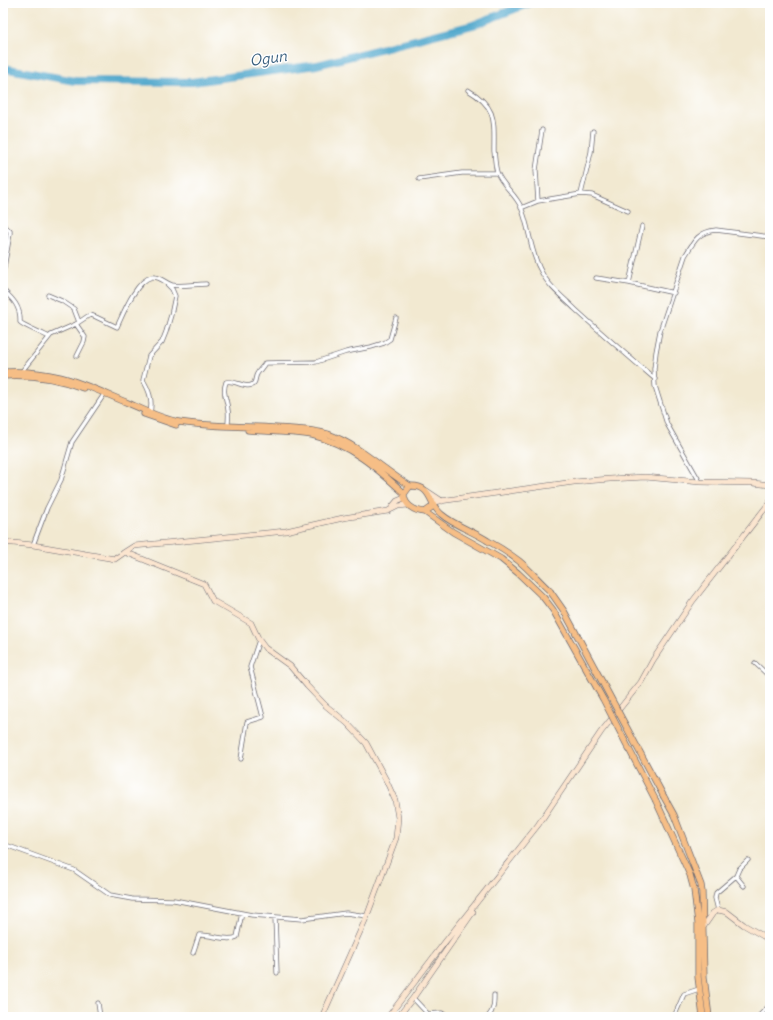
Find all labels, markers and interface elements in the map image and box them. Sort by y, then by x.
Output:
water label: Ogun [248,46,288,70]

